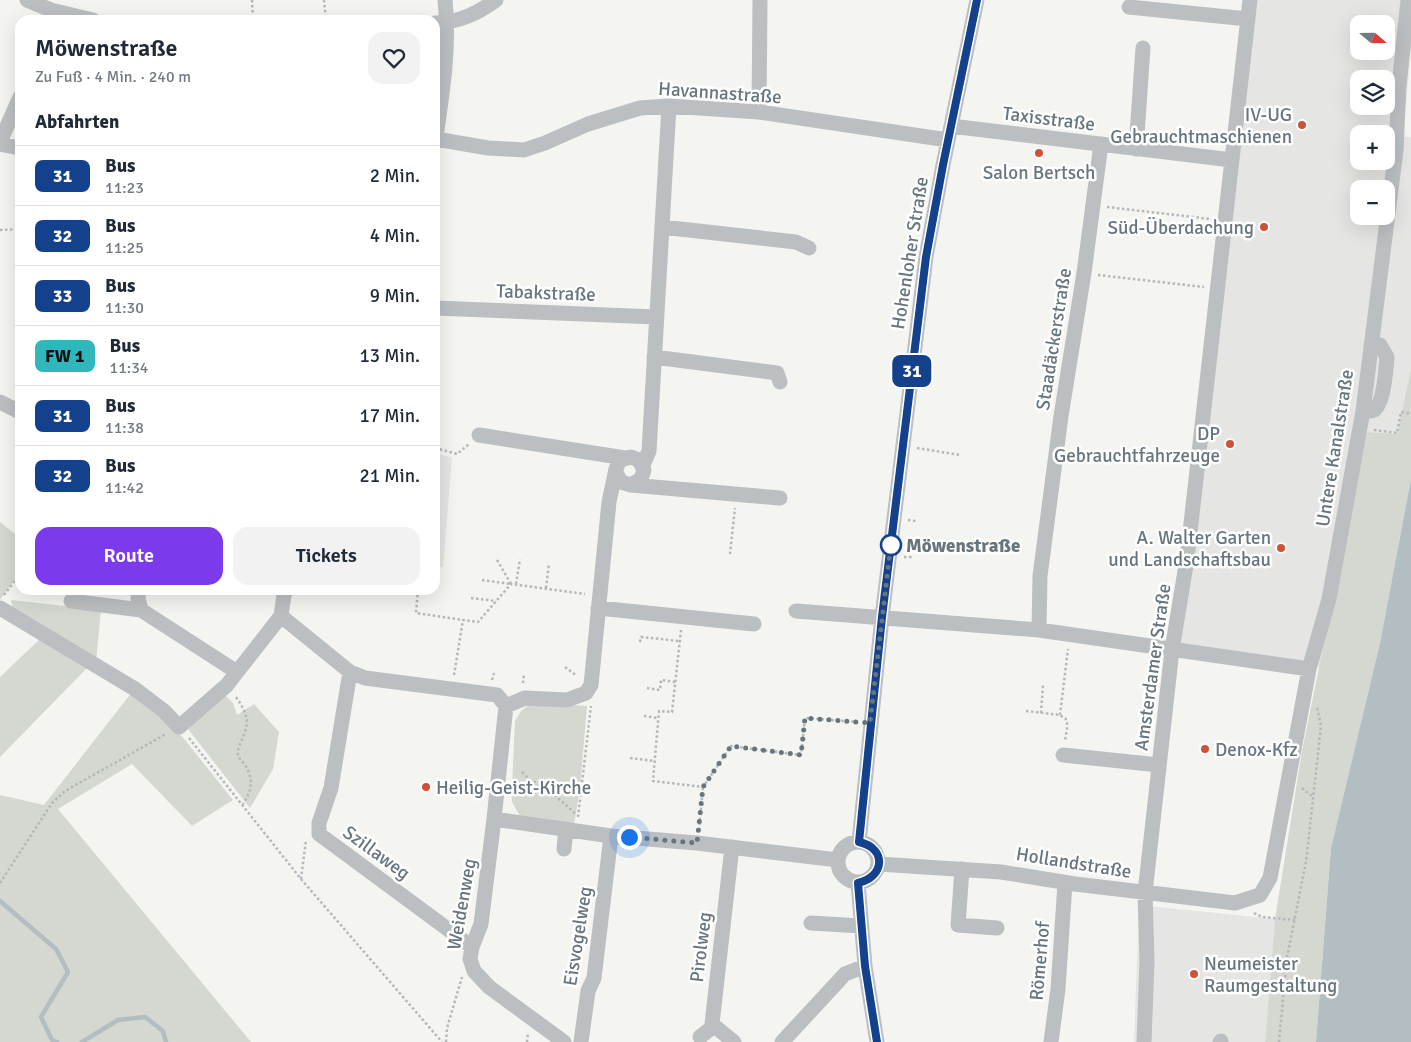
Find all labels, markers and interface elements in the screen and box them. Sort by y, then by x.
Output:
north arrow [1350,15,1395,60]
map controls [1350,15,1395,225]
button: heart [368,32,420,84]
text: Möwenstraße [35,33,178,63]
text: Zu Fuß · 4 Min. · 240 m [35,67,191,87]
button: layers [1350,70,1395,115]
street label: Havannastraße [657,77,782,109]
street label: Taxisstraße [1001,101,1096,137]
place label: IV-UG Gebrauchtmaschienen [1110,103,1292,149]
text: Abfahrten [35,110,119,134]
marker: IV-UG Gebrauchtmaschienen [1296,119,1308,131]
button: + [1350,125,1395,170]
marker: Salon Bertsch [1033,147,1045,159]
text: Bus [105,154,136,178]
place label: Salon Bertsch [983,161,1095,185]
text: 2 Min. [370,164,420,188]
text: 31 [53,165,72,187]
street label: Hohenloher Straße [886,175,934,331]
text: 11:23 [105,178,144,198]
button: − [1350,180,1395,225]
text: Bus [105,214,136,238]
place label: Süd-Überdachung [1108,216,1254,240]
marker: Süd-Überdachung [1258,221,1270,233]
text: 4 Min. [370,224,420,248]
text: 32 [53,225,72,247]
text: 11:25 [105,238,144,258]
street label: Staadäckerstraße [1031,266,1077,412]
text: Bus [105,274,136,298]
street label: Tabakstraße [496,279,596,307]
text: 9 Min. [370,284,420,308]
text: 33 [53,285,72,307]
text: 11:30 [105,298,144,318]
text: Bus [110,334,140,358]
text: 13 Min. [359,344,420,368]
text: FW 1 [45,345,85,367]
line badge: 31 [890,355,934,387]
text: 11:34 [110,358,148,378]
text: 31 [902,360,922,382]
street label: Untere Kanalstraße [1311,368,1359,528]
text: Bus [105,394,136,418]
text: 17 Min. [359,404,420,428]
text: 31 [53,405,72,427]
text: 11:38 [105,418,144,438]
place label: DP Gebrauchtfahrzeuge [1054,422,1220,468]
marker: DP Gebrauchtfahrzeuge [1224,438,1236,450]
text: Bus [105,454,136,478]
text: 21 Min. [359,464,420,488]
text: 32 [53,465,72,487]
text: 11:42 [105,478,144,498]
place label: A. Walter Garten und Landschaftsbau [1108,526,1271,572]
button: Route [35,527,223,585]
button: Tickets [233,527,420,585]
marker: Möwenstraße [880,534,902,556]
place label: Möwenstraße [906,534,1020,558]
marker: A. Walter Garten und Landschaftsbau [1275,542,1287,554]
street label: Amsterdamer Straße [1129,582,1177,752]
place label: Denox-Kfz [1215,738,1298,762]
marker: Denox-Kfz [1199,743,1211,755]
place label: Heilig-Geist-Kirche [436,776,591,800]
marker: Heilig-Geist-Kirche [420,781,432,793]
street label: Szillaweg [338,820,415,885]
your location [617,825,642,850]
street label: Hollandstraße [1014,842,1133,884]
street label: Weidenweg [442,856,482,952]
street label: Eisvogelweg [558,885,598,988]
street label: Pirolweg [685,910,717,984]
street label: Römerhof [1025,919,1056,1002]
place label: Neumeister Raumgestaltung [1204,952,1337,998]
marker: Neumeister Raumgestaltung [1188,968,1200,980]

